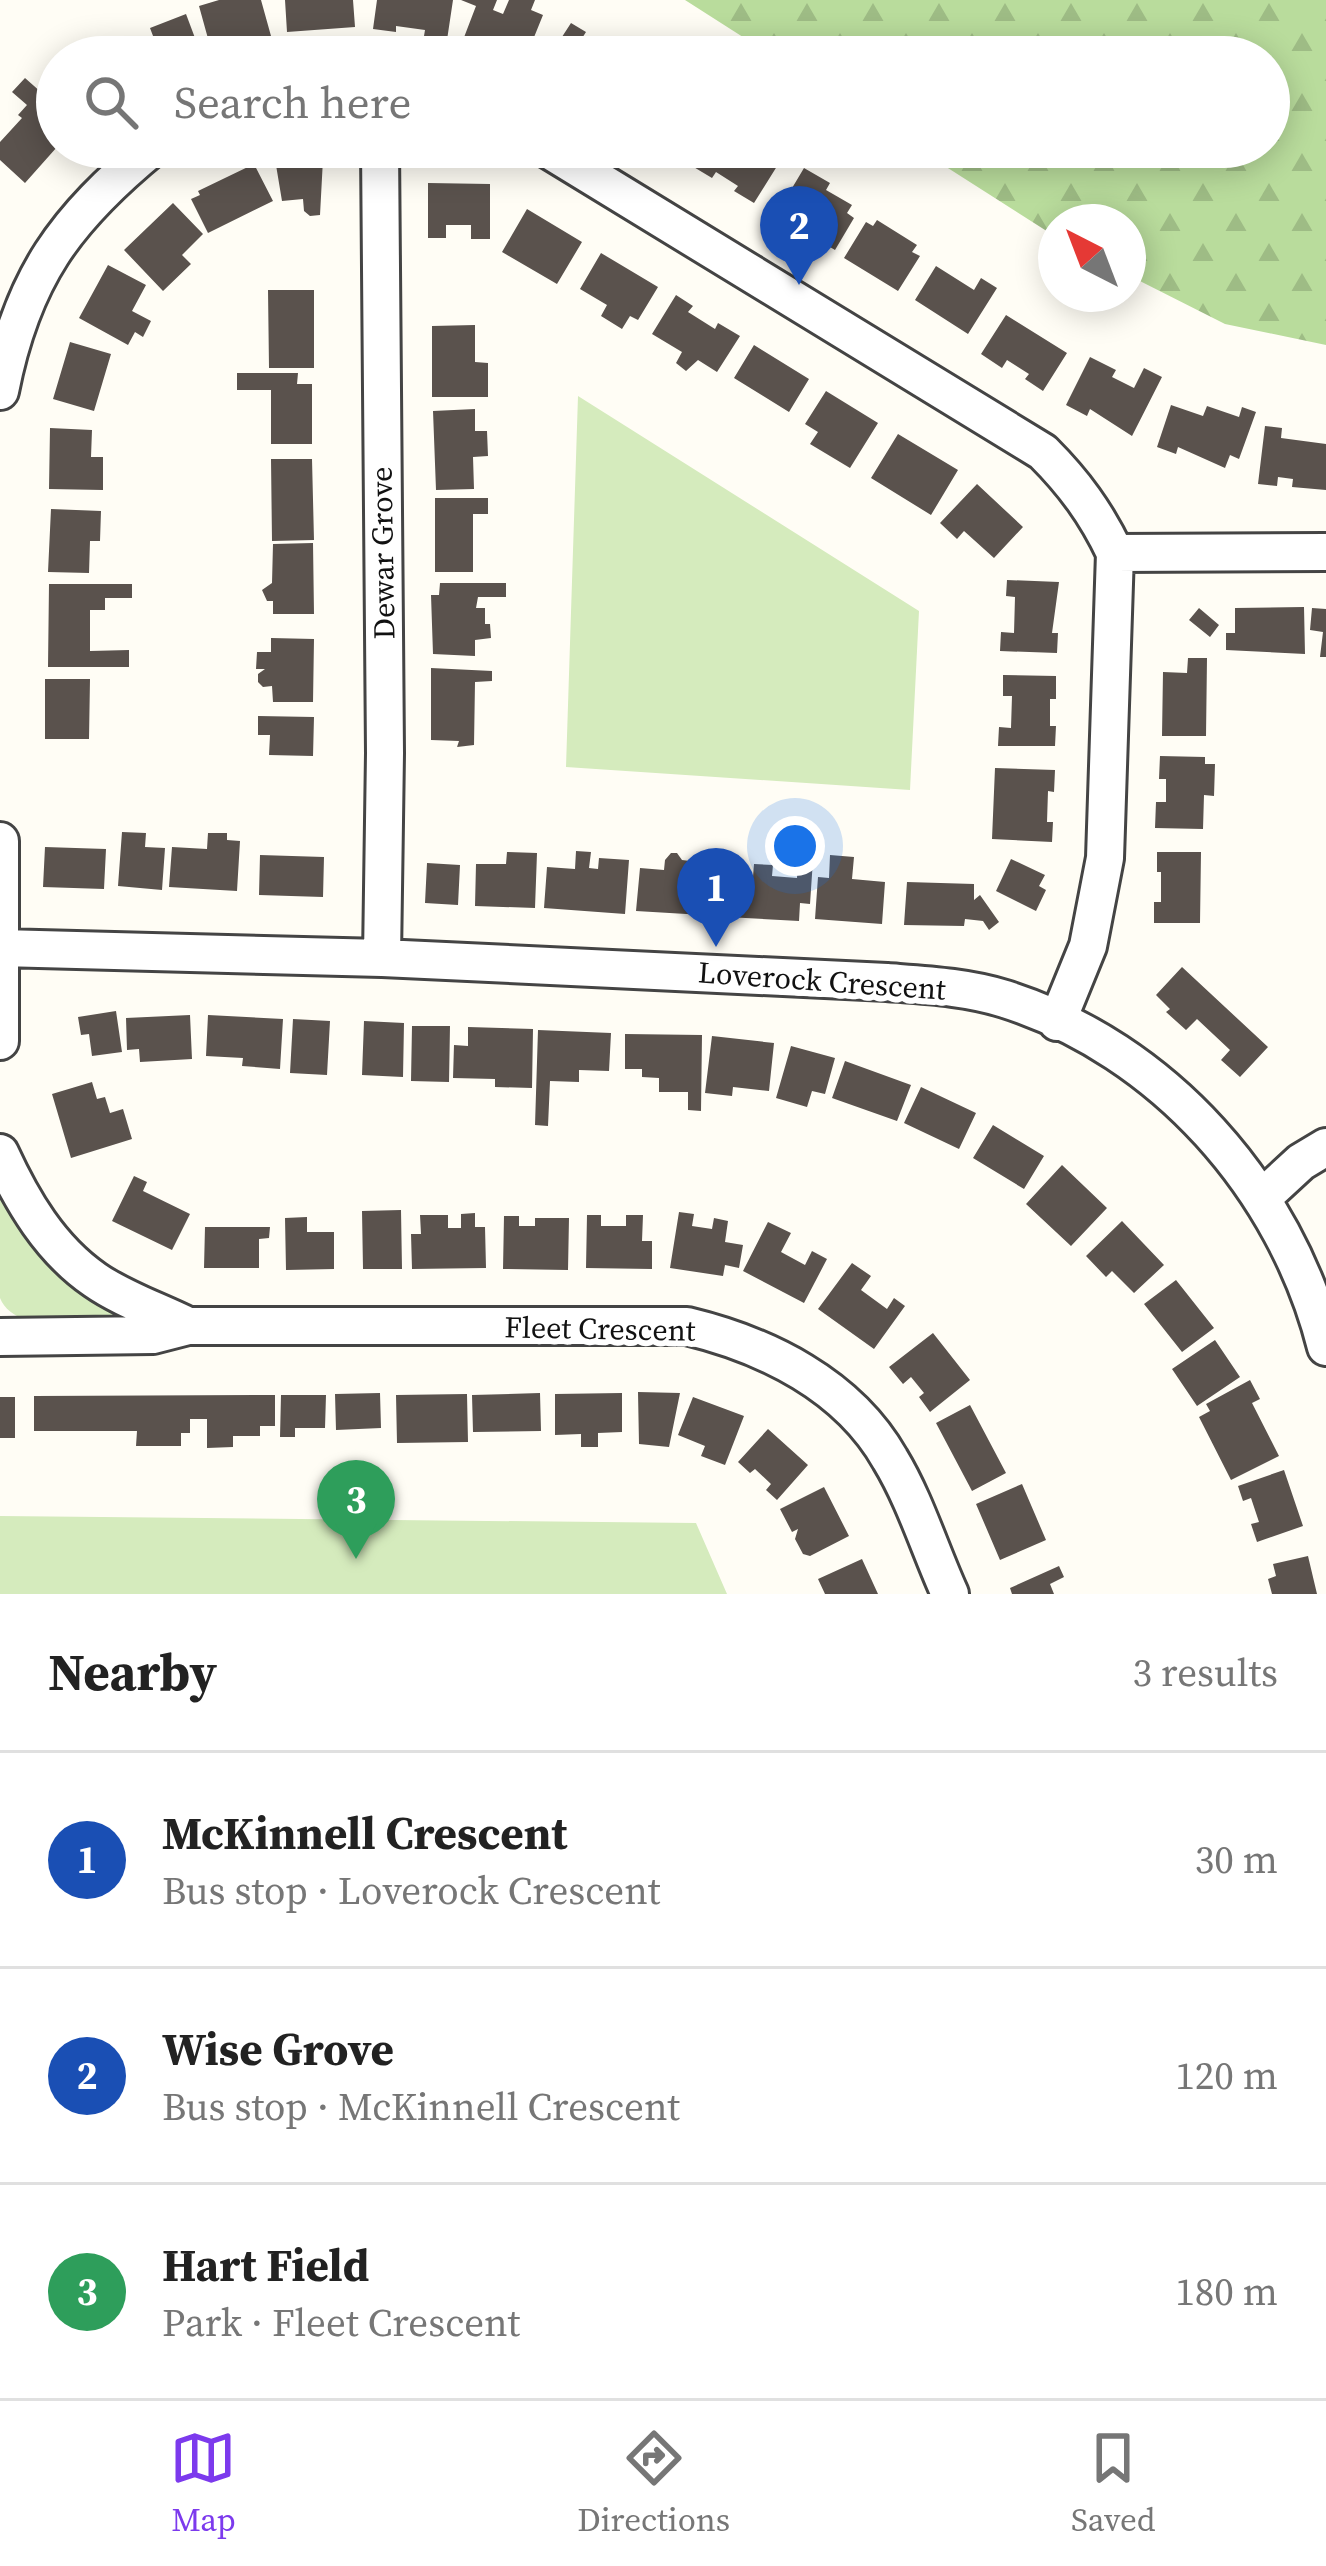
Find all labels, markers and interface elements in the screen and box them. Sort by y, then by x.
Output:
search box [36,36,1290,168]
icon: search [78,69,144,135]
text: Search here [174,71,411,133]
pin: 2 [760,186,838,285]
north arrow [1038,204,1146,312]
street label: Dewar Grove [360,466,405,640]
your location [765,816,825,876]
pin: 1 [677,848,755,947]
street label: Loverock Crescent [697,951,947,1010]
street label: Fleet Crescent [504,1306,696,1351]
pin: 3 [317,1460,395,1559]
text: Nearby [48,1637,217,1707]
text: 3 results [1133,1646,1278,1699]
text: McKinnell Crescent [162,1802,567,1864]
text: 1 [76,1833,98,1886]
text: 30 m [1195,1833,1278,1886]
text: Bus stop · Loverock Crescent [162,1864,660,1917]
text: Wise Grove [162,2018,394,2080]
text: 2 [76,2049,98,2102]
text: 120 m [1175,2049,1278,2102]
text: Bus stop · McKinnell Crescent [162,2080,680,2133]
text: Hart Field [162,2234,369,2296]
text: 3 [76,2265,98,2318]
text: 180 m [1175,2265,1278,2318]
text: Park · Fleet Crescent [162,2296,520,2349]
tab: Map [170,2425,236,2542]
tab: Directions [577,2425,730,2542]
tab: Saved [1071,2425,1156,2542]

